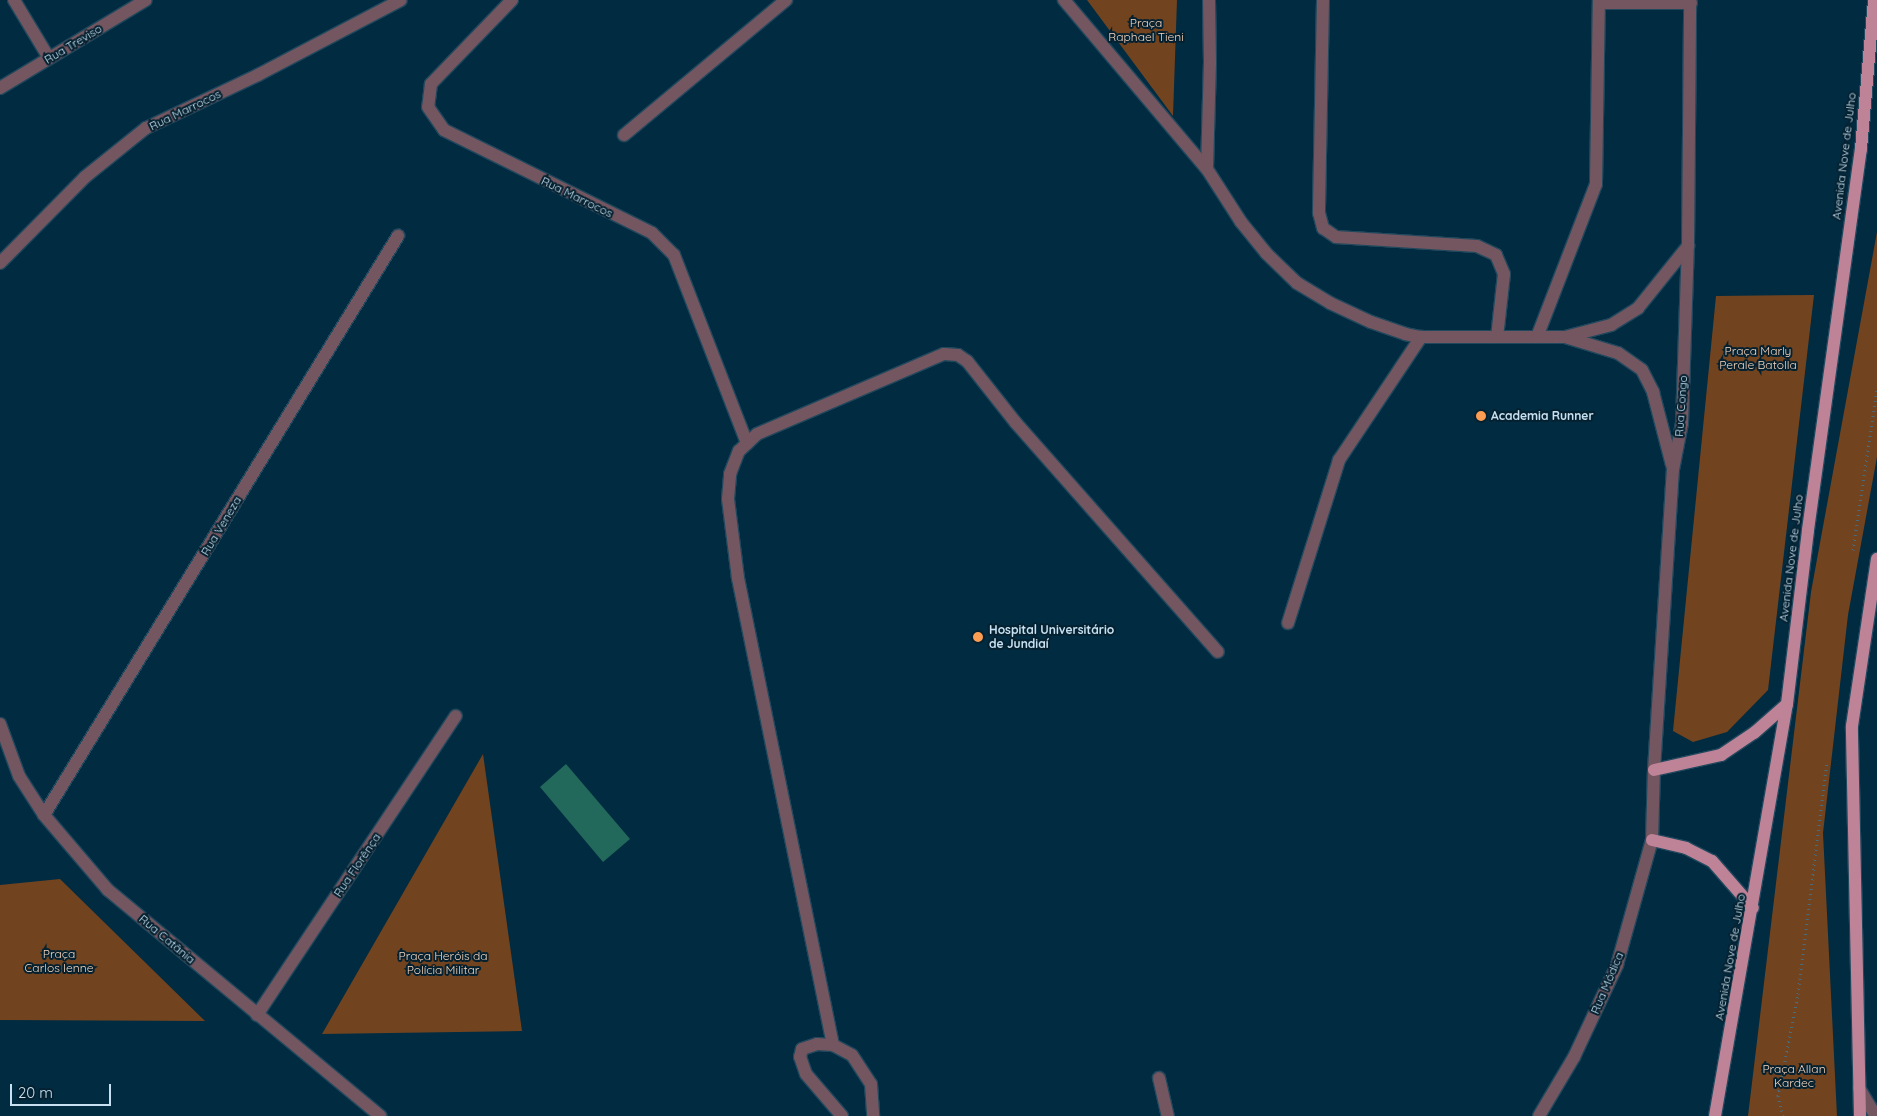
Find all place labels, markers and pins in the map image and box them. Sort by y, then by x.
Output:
place label: Academia Runner [1491,409,1594,423]
marker: Academia Runner [1475,410,1487,422]
place label: Hospital Universitário de Jundiaí [989,623,1114,651]
marker: Hospital Universitário de Jundiaí [971,630,985,644]

